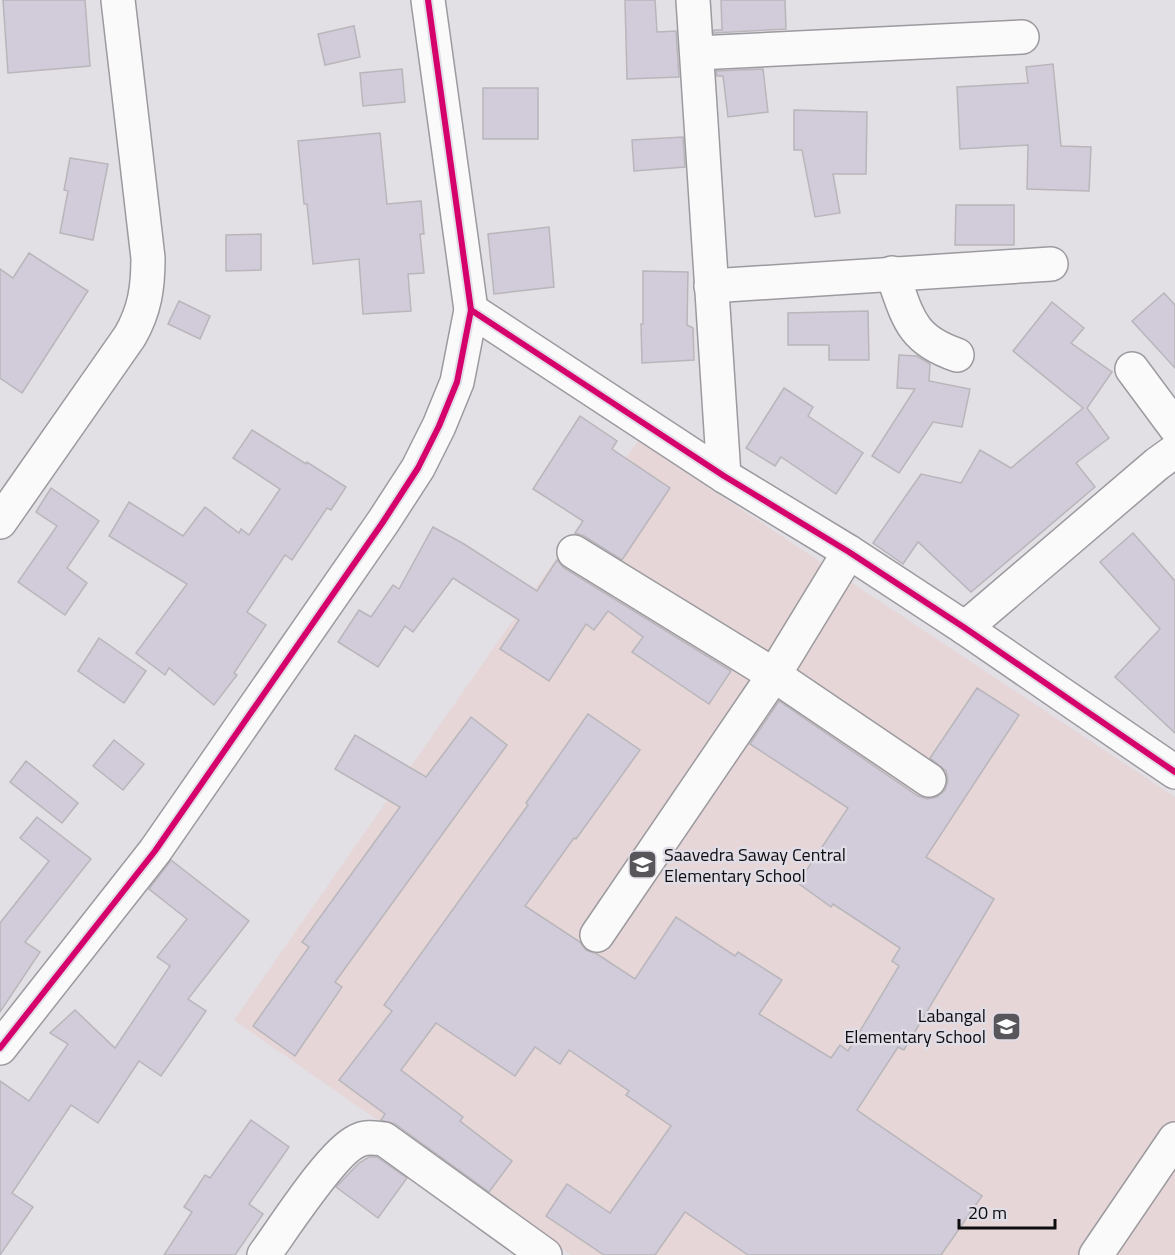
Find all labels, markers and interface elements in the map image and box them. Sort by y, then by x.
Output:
place label: Saavedra Saway Central Elementary School [664,841,846,889]
school or university icon: Saavedra Saway Central Elementary School [627,849,659,881]
place label: Labangal Elementary School [844,1002,986,1050]
school or university icon: Labangal Elementary School [991,1010,1023,1042]
scale bar [959,1192,1055,1230]
text: 20 m [968,1199,1007,1226]

